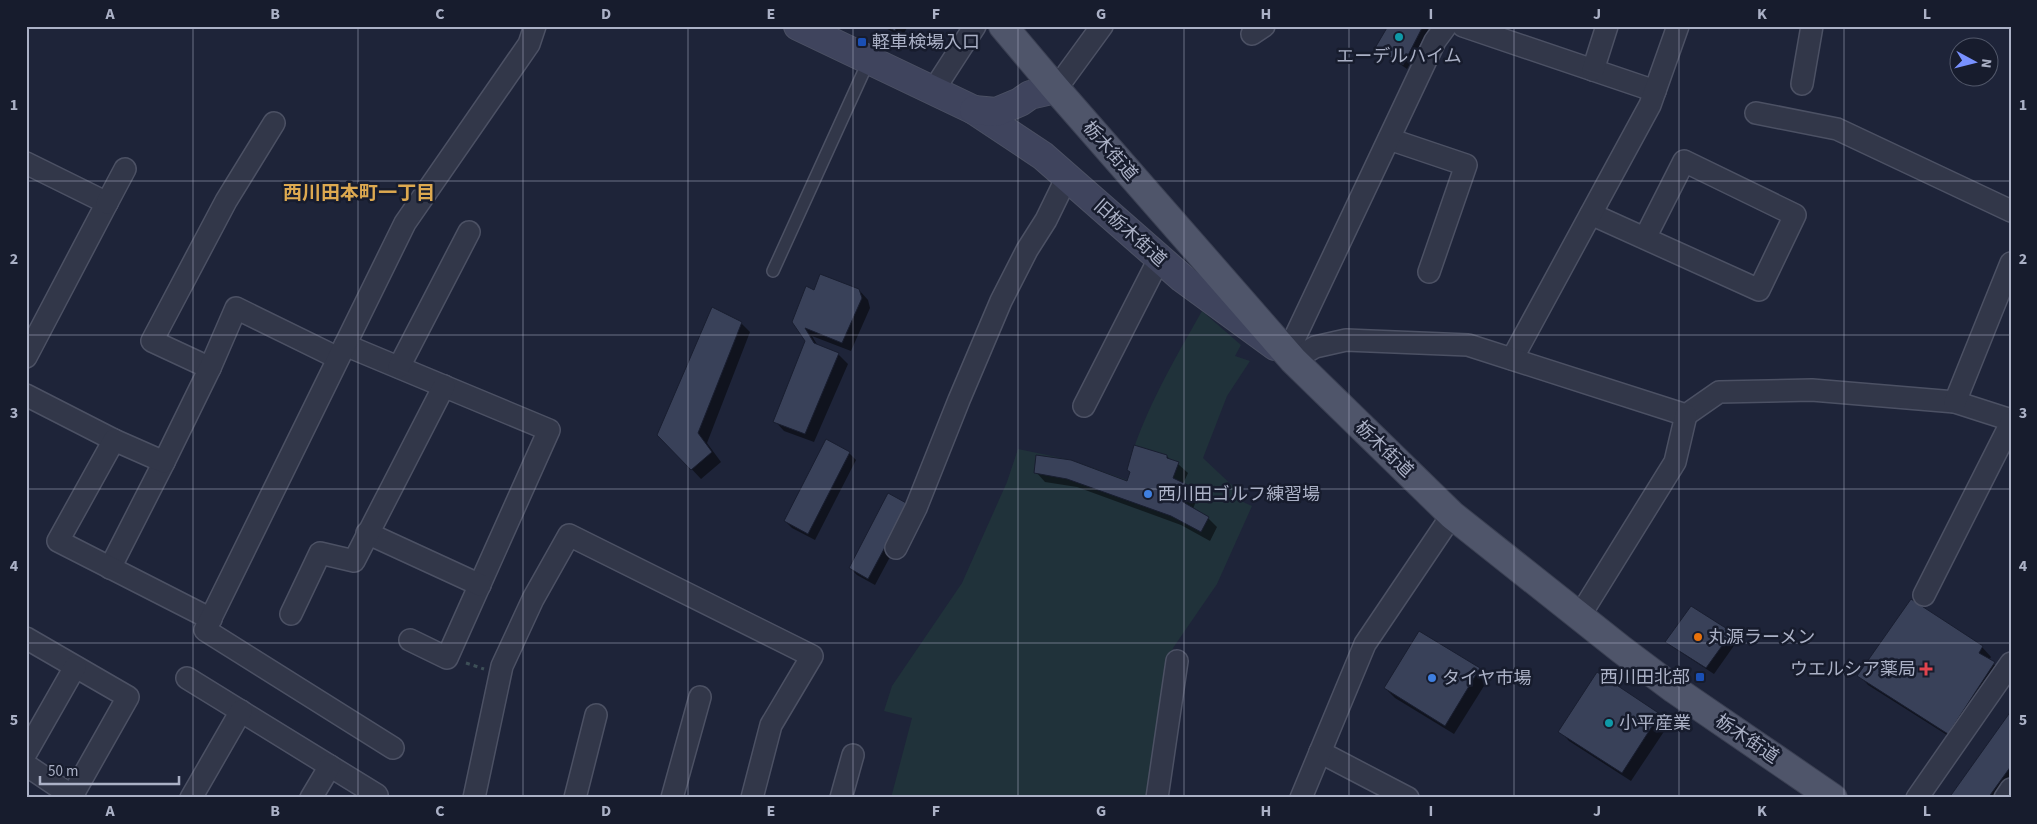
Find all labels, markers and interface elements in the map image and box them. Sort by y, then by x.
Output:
text: A [104,3,115,25]
text: B [270,3,280,25]
text: C [435,3,445,25]
text: D [601,3,611,25]
text: E [767,3,775,25]
text: F [932,3,940,25]
text: G [1096,3,1106,25]
text: H [1261,3,1271,25]
text: I [1429,3,1433,25]
text: J [1593,3,1601,25]
text: K [1757,3,1767,25]
text: L [1923,3,1931,25]
place label: 軽車検場入口 [872,30,980,55]
marker: エーデルハイム [1393,31,1405,43]
marker: 軽車検場入口 [856,36,868,48]
north arrow [1950,38,2000,88]
place label: エーデルハイム [1336,44,1462,69]
text: N [1975,58,1996,69]
text: 1 [10,94,18,116]
text: 1 [2019,94,2027,116]
street label: 栃木街道 [1077,116,1143,186]
district label: 西川田本町一丁目 [283,180,435,207]
street label: 旧栃木街道 [1088,194,1172,272]
text: 2 [10,248,18,270]
text: 2 [2019,248,2027,270]
text: 3 [10,402,18,424]
text: 3 [2019,402,2027,424]
street label: 栃木街道 [1349,415,1419,483]
place label: 西川田ゴルフ練習場 [1158,482,1320,507]
marker: 西川田ゴルフ練習場 [1142,488,1154,500]
text: 4 [10,555,19,577]
text: 4 [2019,555,2028,577]
place label: 丸源ラーメン [1708,625,1815,650]
marker: 丸源ラーメン [1692,631,1704,643]
place label: ウエルシア薬局 [1790,657,1916,682]
marker: ウエルシア薬局 [1920,663,1932,675]
place label: 西川田北部 [1600,665,1690,690]
place label: タイヤ市場 [1442,666,1531,691]
marker: 西川田北部 [1694,671,1706,683]
marker: タイヤ市場 [1426,672,1438,684]
text: 5 [10,709,18,731]
street label: 栃木街道 [1710,709,1784,769]
text: 5 [2019,709,2027,731]
place label: 小平産業 [1619,711,1691,736]
marker: 小平産業 [1603,717,1615,729]
scale bar [40,754,179,786]
text: 50 m [48,761,78,782]
text: A [104,800,115,822]
text: B [270,800,280,822]
text: C [435,800,445,822]
text: D [601,800,611,822]
text: E [767,800,775,822]
text: F [932,800,940,822]
text: G [1096,800,1106,822]
text: H [1261,800,1271,822]
text: I [1429,800,1433,822]
text: J [1593,800,1601,822]
text: K [1757,800,1767,822]
text: L [1923,800,1931,822]

